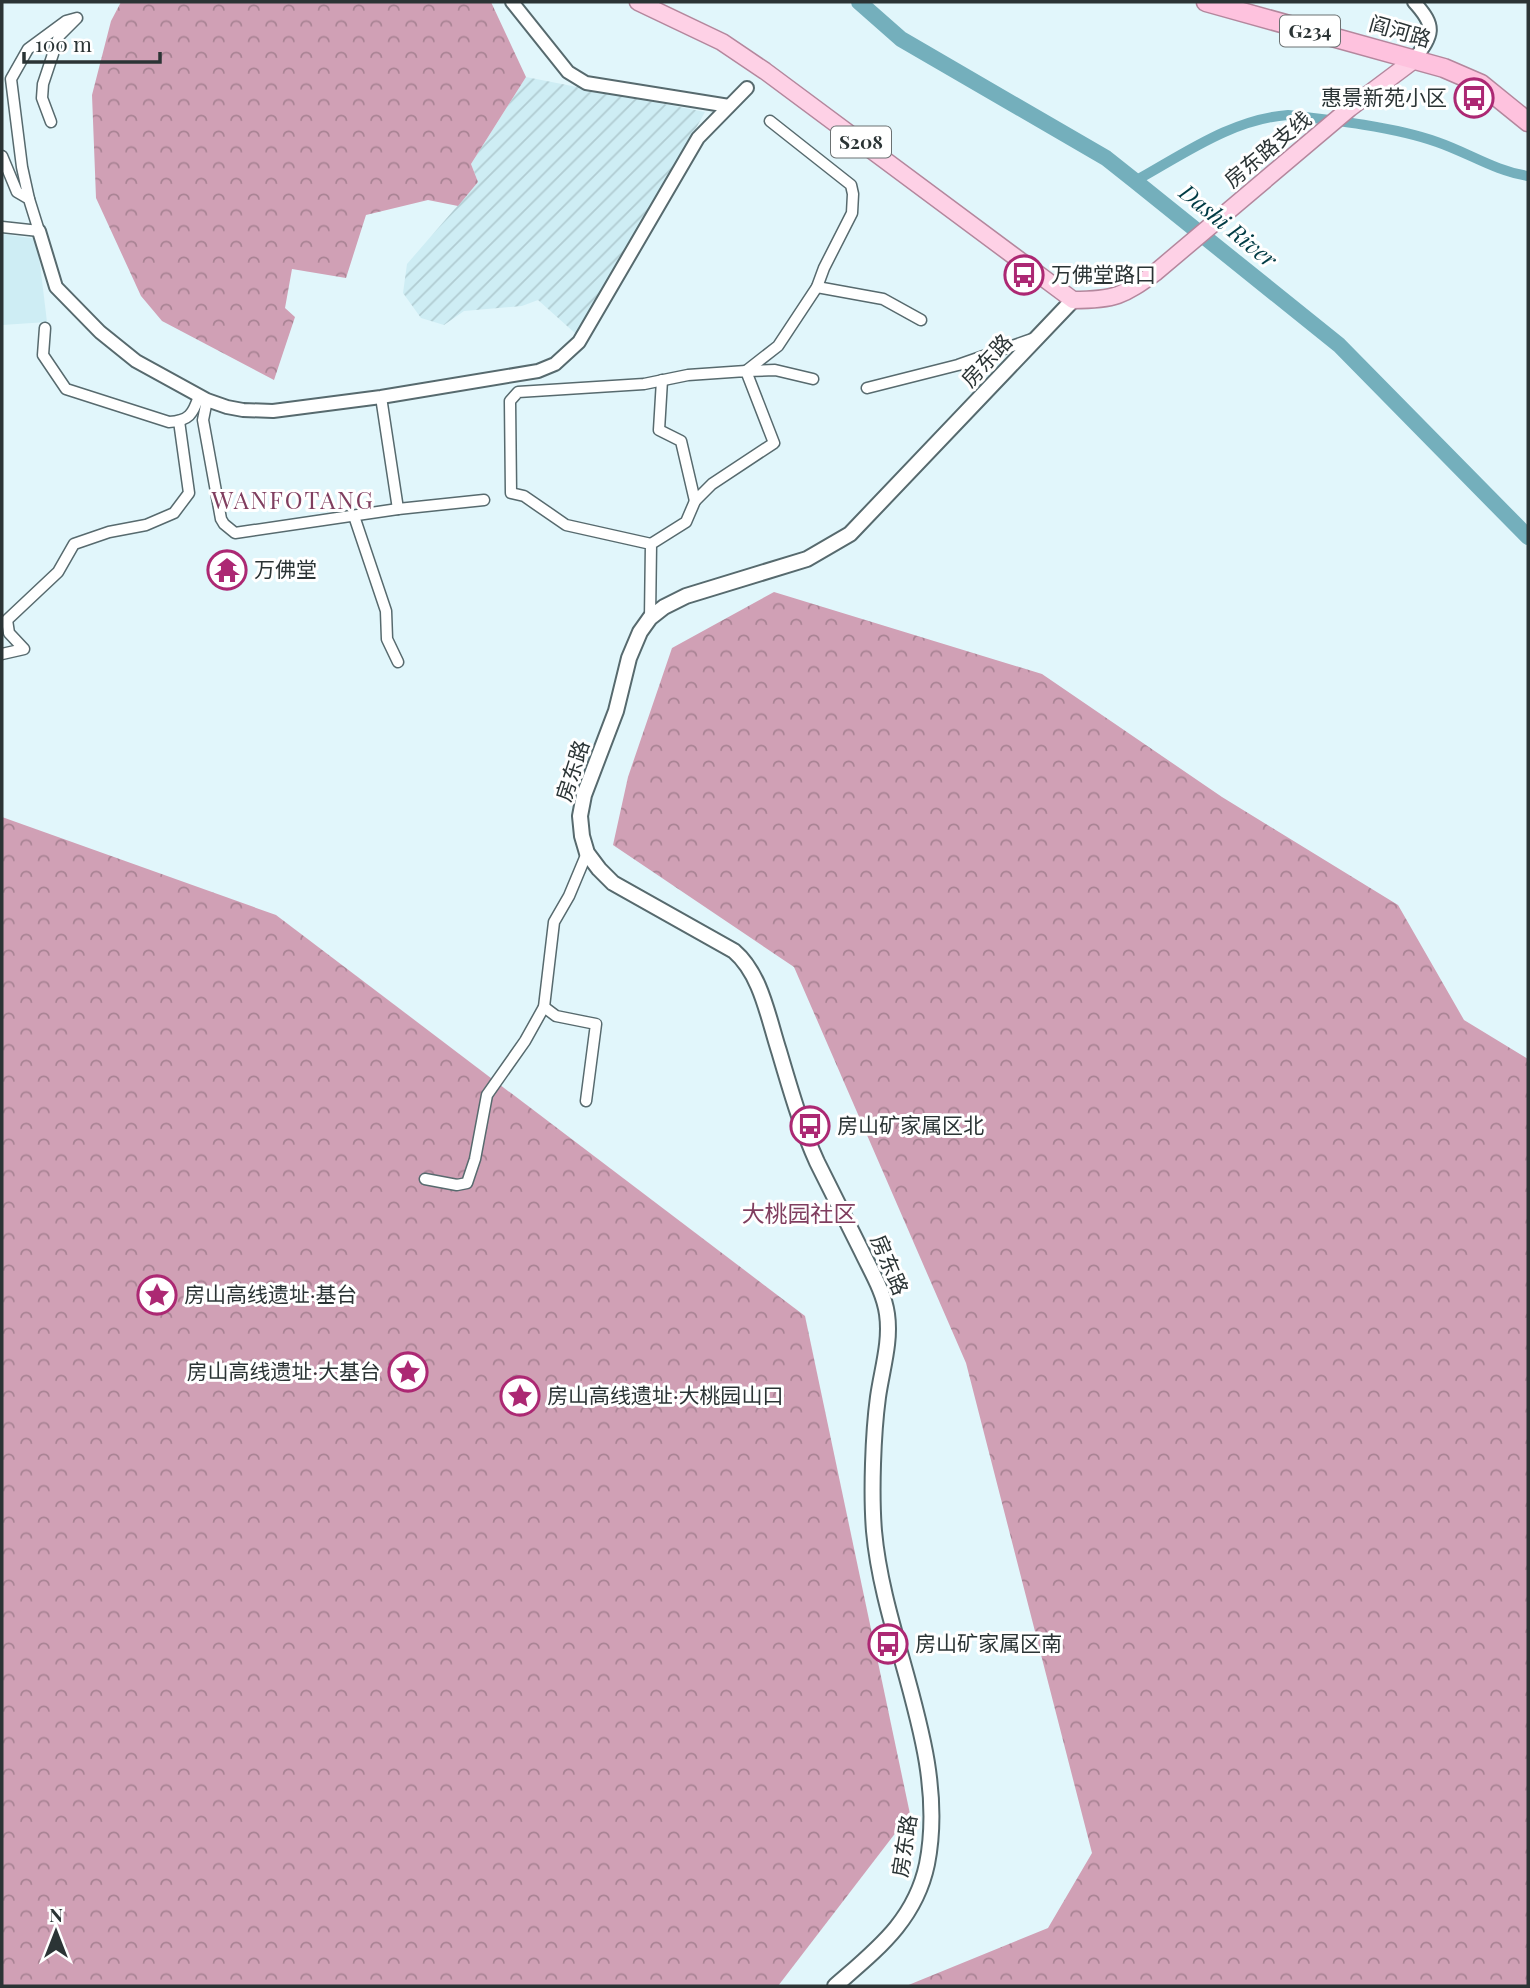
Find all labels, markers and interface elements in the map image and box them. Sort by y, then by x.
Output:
street label: 阎河路 [1366,8,1435,52]
road number: G234 [1280,16,1340,46]
scale bar [24,21,161,65]
text: 100 m [35,29,92,57]
bus stop icon: 惠景新苑小区 [1453,77,1495,119]
place label: 惠景新苑小区 [1321,82,1447,110]
street label: 房东路支线 [1217,104,1316,193]
road number: S208 [831,126,891,158]
water label: Dashi River [1173,175,1285,274]
bus stop icon: 万佛堂路口 [1003,254,1045,296]
place label: 万佛堂路口 [1051,259,1156,287]
street label: 房东路 [954,327,1017,392]
district label: WANFOTANG [210,483,375,515]
temple icon: 万佛堂 [206,549,248,591]
place label: 万佛堂 [254,554,317,582]
street label: 房东路 [548,736,594,805]
bus stop icon: 房山矿家属区北 [789,1105,831,1147]
place label: 房山矿家属区北 [837,1110,984,1138]
district label: 大桃园社区 [742,1197,857,1228]
street label: 房东路 [866,1230,916,1299]
place icon: 房山高线遗址·基台 [136,1274,178,1316]
place label: 房山高线遗址·基台 [184,1279,358,1307]
place icon: 房山高线遗址·大基台 [387,1351,429,1393]
place label: 房山高线遗址·大基台 [186,1356,381,1384]
place icon: 房山高线遗址·大桃园山口 [499,1375,541,1417]
place label: 房山高线遗址·大桃园山口 [547,1380,784,1408]
bus stop icon: 房山矿家属区南 [867,1623,909,1665]
place label: 房山矿家属区南 [915,1628,1062,1656]
street label: 房东路 [884,1812,922,1879]
north arrow [21,1897,91,1967]
text: N [49,1901,63,1927]

